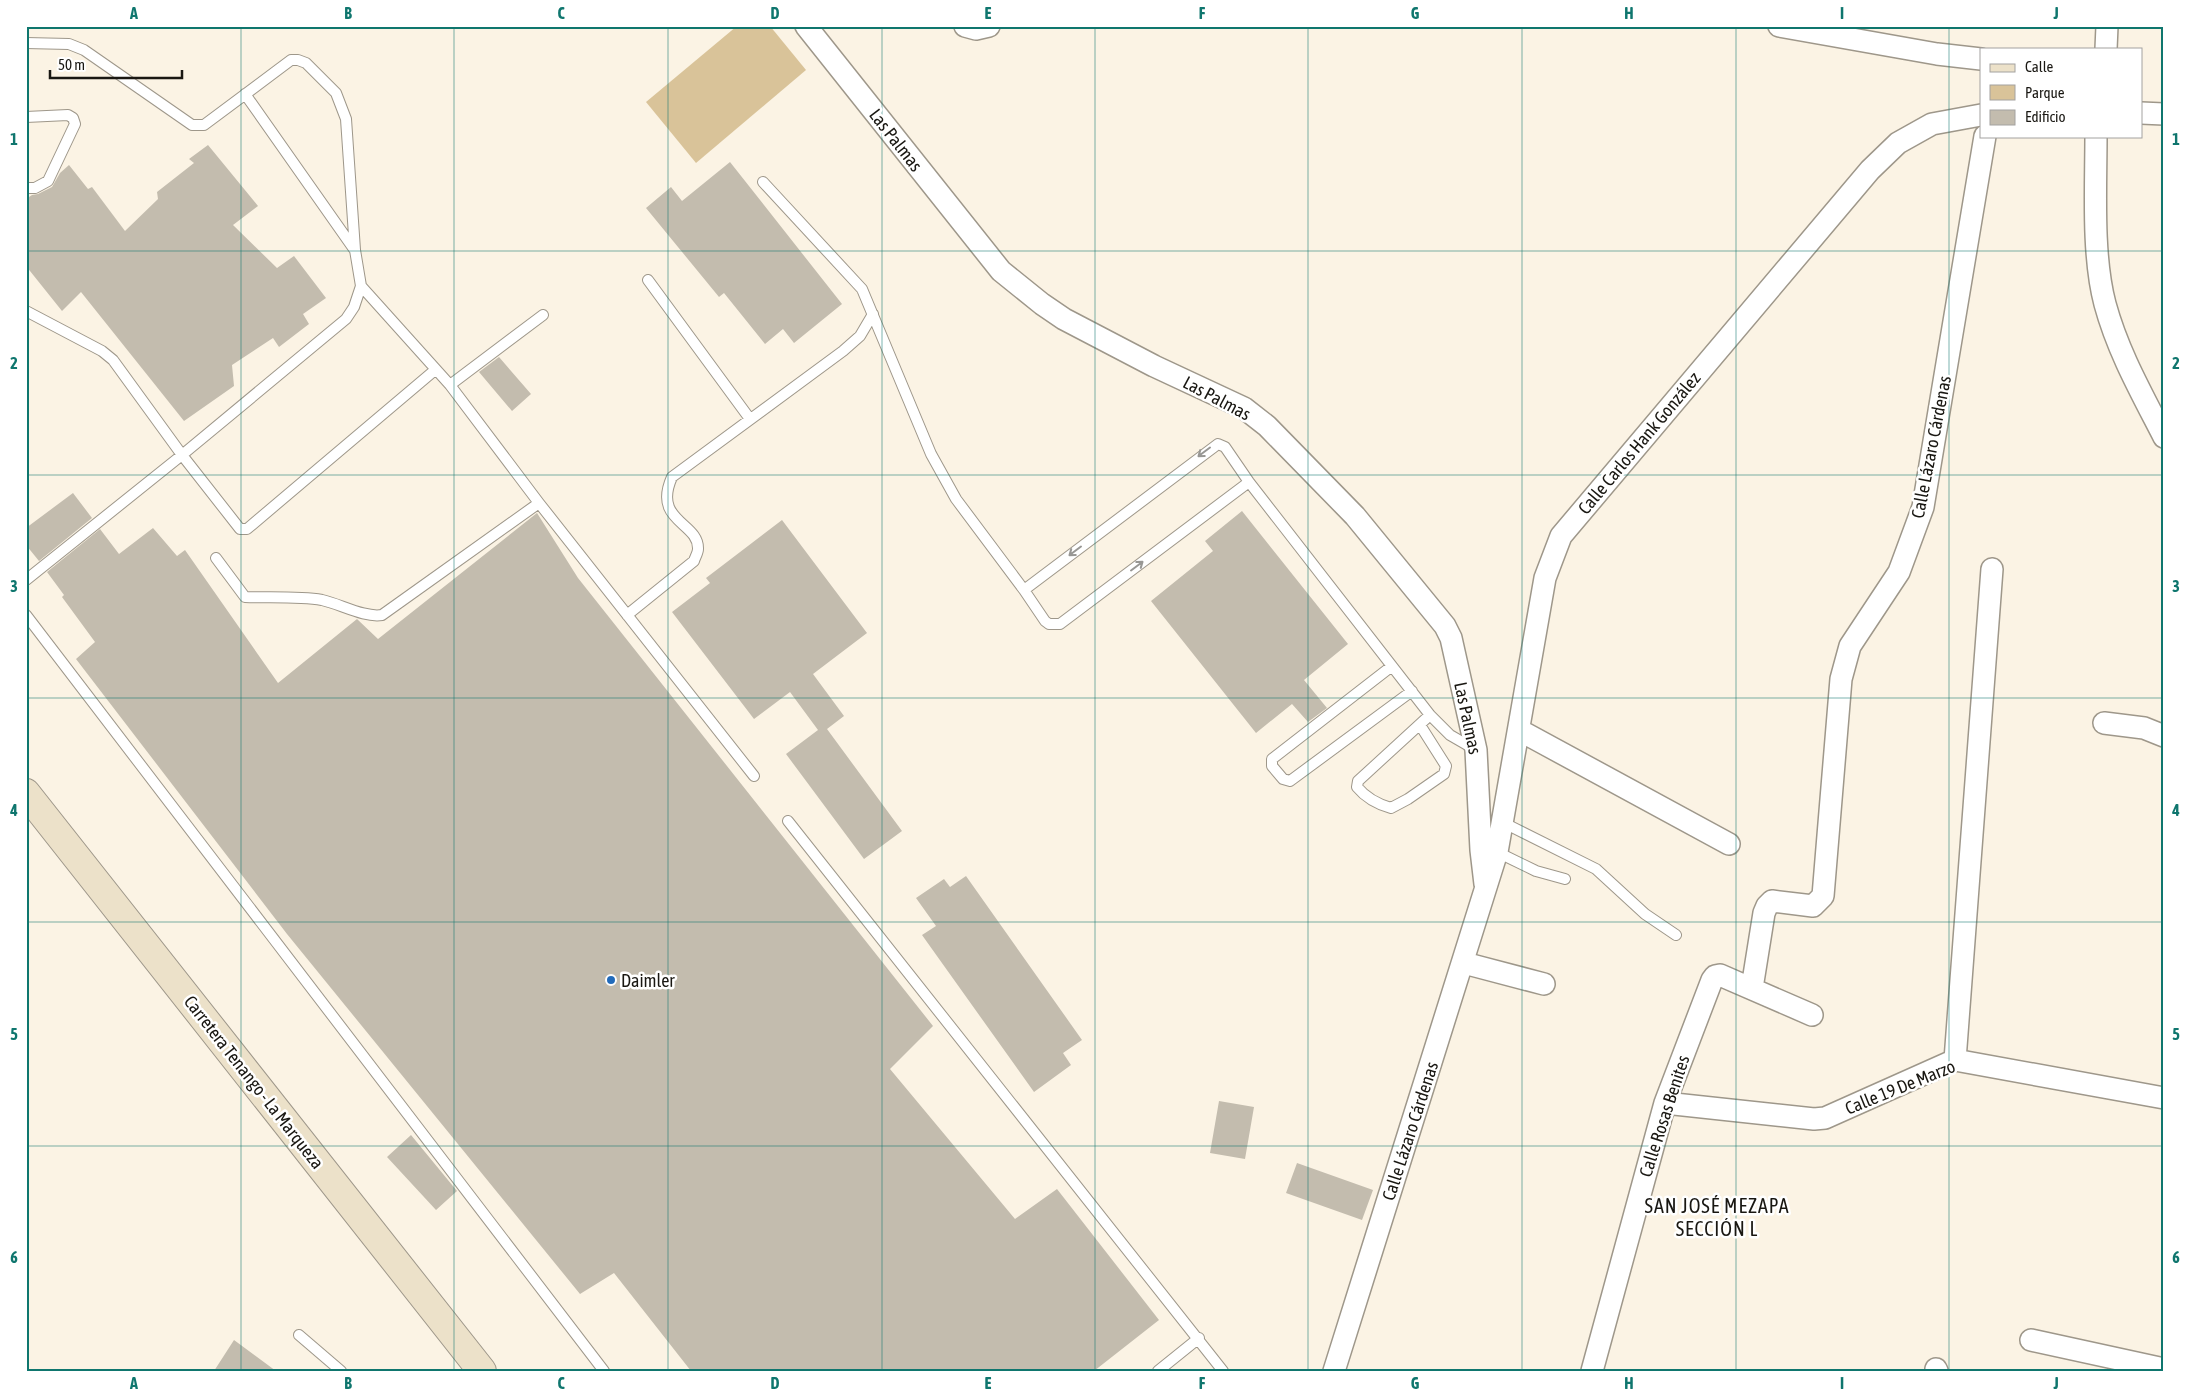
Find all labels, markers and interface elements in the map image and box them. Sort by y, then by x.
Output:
text: A [129,4,138,22]
text: B [344,4,352,22]
text: C [557,4,565,22]
text: D [771,4,780,22]
text: E [985,4,992,22]
text: F [1199,4,1206,22]
text: G [1411,4,1420,22]
text: H [1624,4,1634,22]
text: I [1840,4,1844,22]
text: J [2052,4,2059,22]
scale bar [50,48,182,80]
legend [1980,48,2142,138]
text: 50 m [58,56,85,73]
text: Calle [2025,58,2054,75]
text: Parque [2025,84,2065,101]
street label: Las Palmas [865,105,927,175]
text: Edificio [2025,108,2066,125]
text: 1 [10,130,18,148]
text: 1 [2172,130,2180,148]
text: 2 [10,354,18,372]
text: 2 [2172,354,2180,372]
street label: Calle Carlos Hank González [1573,367,1705,518]
street label: Las Palmas [1180,371,1254,425]
street label: Calle Lázaro Cárdenas [1907,374,1955,520]
one-way arrow [1198,447,1211,458]
one-way arrow [1068,546,1082,556]
one-way arrow [1130,561,1144,571]
text: 3 [10,577,18,595]
text: 3 [2172,577,2180,595]
street label: Las Palmas [1450,680,1486,756]
text: 4 [9,801,18,819]
text: 4 [2171,801,2180,819]
place label: Daimler [621,970,675,991]
marker: Daimler [605,974,617,986]
street label: Carretera Tenango - La Marqueza [180,991,328,1173]
text: 5 [10,1025,18,1043]
text: 5 [2172,1025,2180,1043]
street label: Calle Rosas Benites [1634,1053,1694,1179]
street label: Calle 19 De Marzo [1842,1055,1958,1119]
street label: Calle Lázaro Cárdenas [1378,1059,1442,1203]
district label: SAN JOSÉ MEZAPA SECCIÓN L [1645,1194,1790,1240]
text: 6 [10,1248,18,1266]
text: 6 [2172,1248,2180,1266]
text: A [129,1374,138,1392]
text: B [344,1374,352,1392]
text: C [557,1374,565,1392]
text: D [771,1374,780,1392]
text: E [985,1374,992,1392]
text: F [1199,1374,1206,1392]
text: G [1411,1374,1420,1392]
text: H [1624,1374,1634,1392]
text: I [1840,1374,1844,1392]
text: J [2052,1374,2059,1392]

